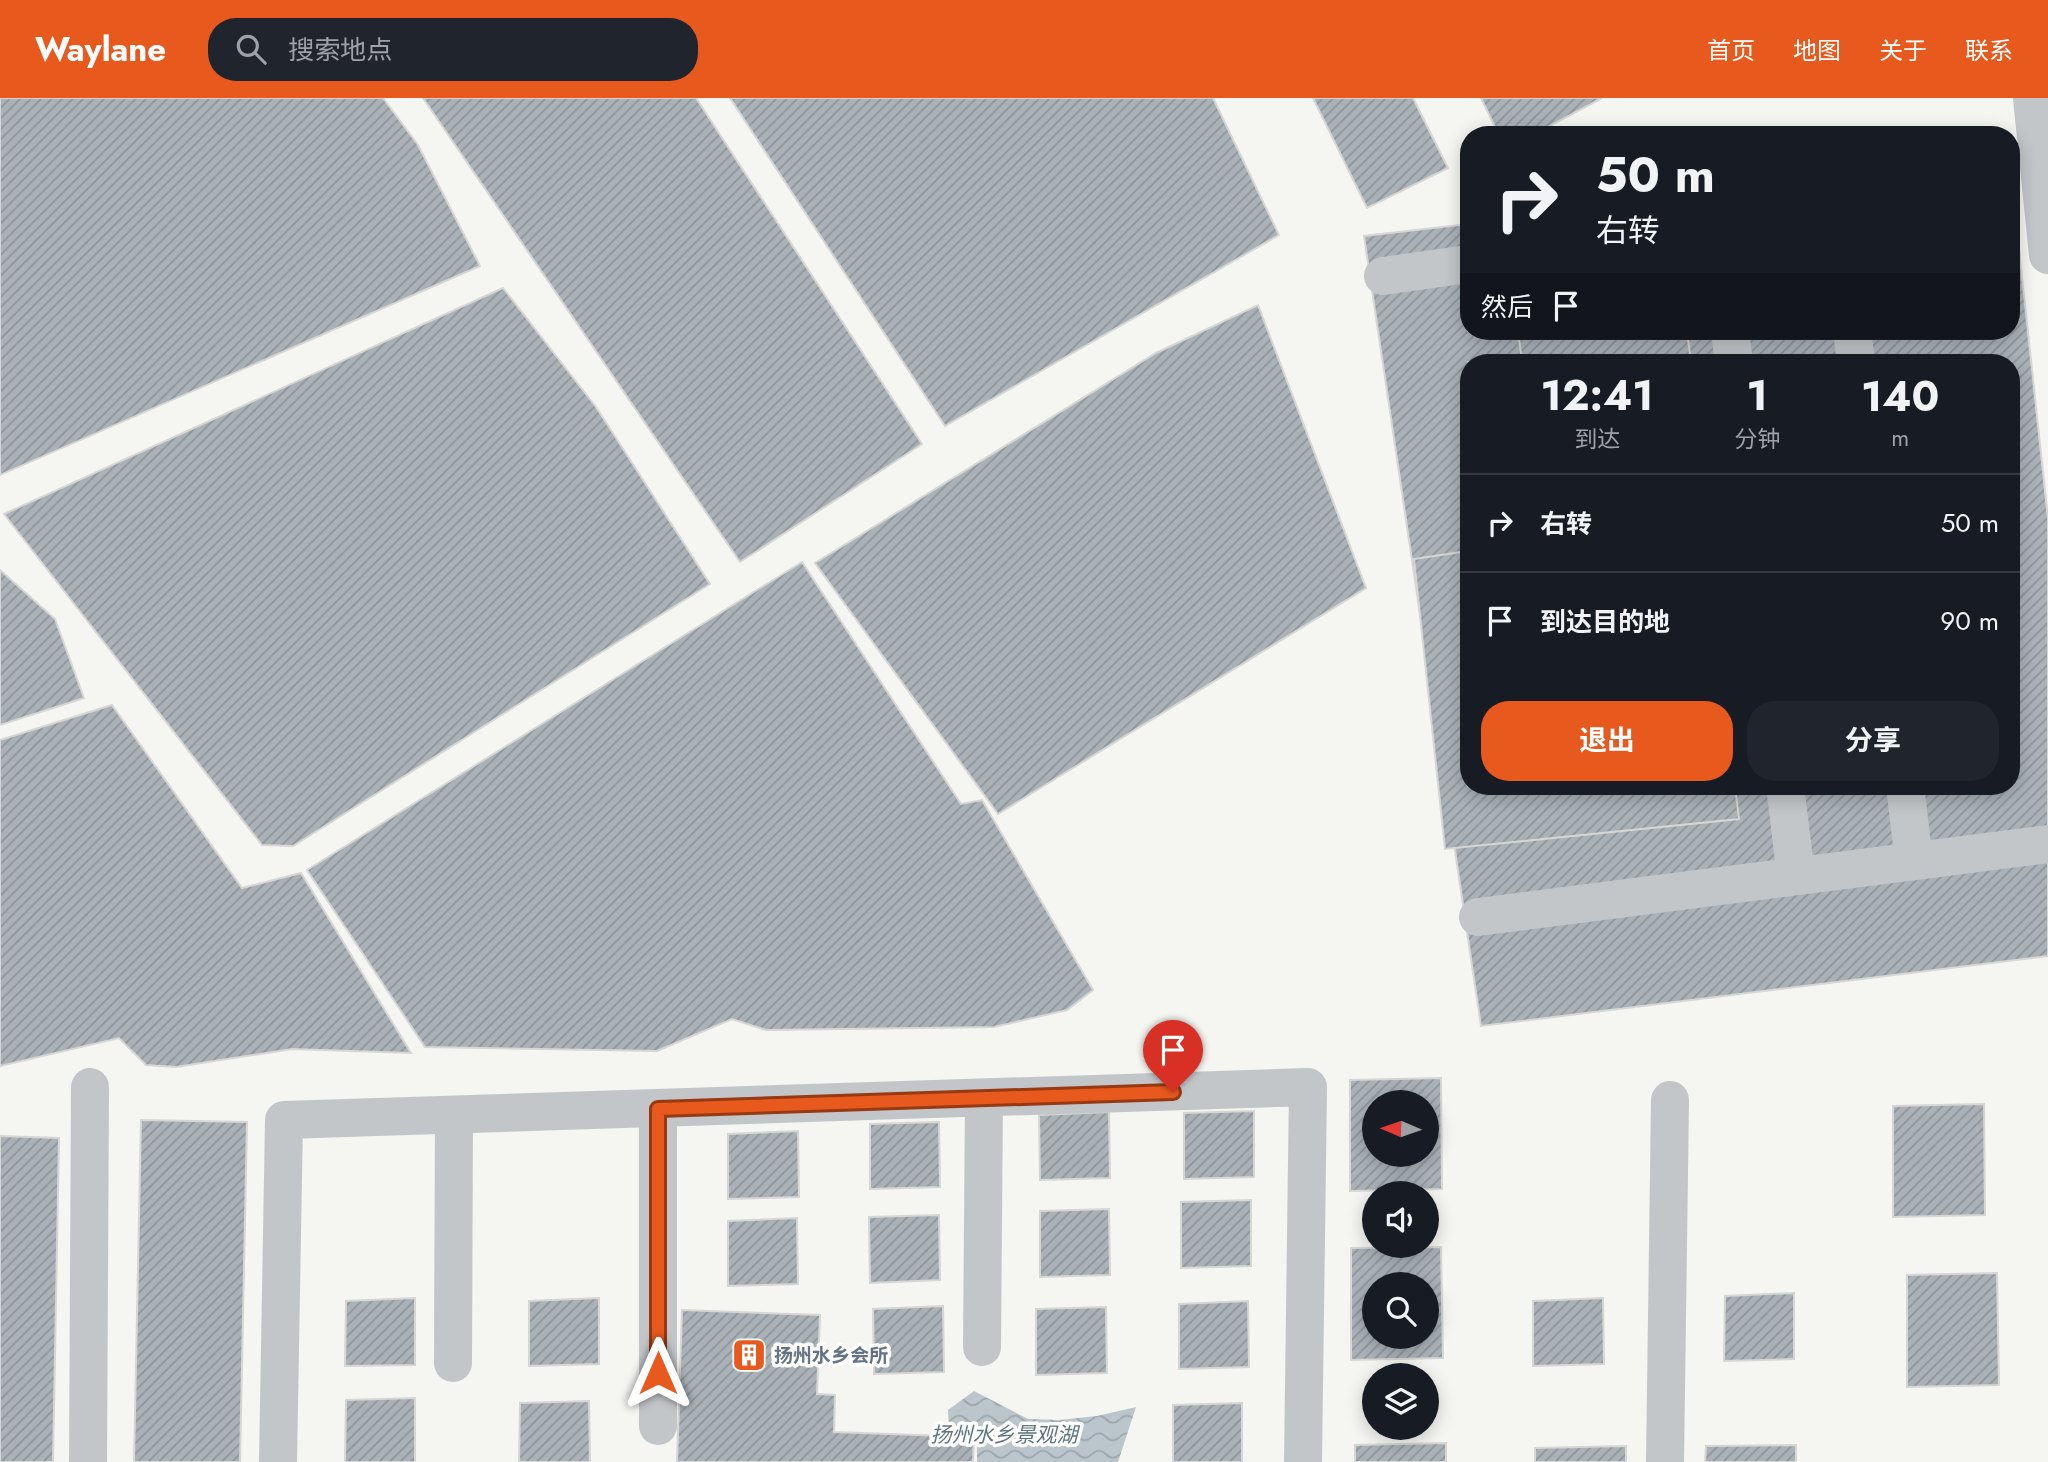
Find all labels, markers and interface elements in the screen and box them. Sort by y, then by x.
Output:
search box [208,18,698,81]
text: Waylane [35,26,166,73]
icon: search [232,30,270,68]
text: 搜索地点 [288,31,392,69]
text: 首页 [1707,33,1755,68]
text: 地图 [1793,33,1841,68]
text: 关于 [1879,33,1927,68]
text: 联系 [1965,33,2013,68]
text: 50 m [1596,140,1715,210]
icon: right [1481,154,1572,245]
text: 右转 [1596,208,1660,254]
icon: arrive [1547,287,1585,325]
text: 然后 [1481,288,1533,326]
text: 12:41 [1541,365,1654,426]
text: 1 [1747,365,1768,426]
text: 140 [1861,366,1939,427]
text: m [1891,421,1909,455]
text: 到达 [1574,422,1620,456]
text: 分钟 [1734,422,1780,456]
icon: right [1481,504,1519,542]
text: 50 m [1941,504,1999,542]
text: 右转 [1540,505,1592,543]
icon: arrive [1481,602,1519,640]
text: 90 m [1940,602,1999,640]
text: 到达目的地 [1540,603,1670,641]
button: 退出 [1481,701,1733,781]
button: 分享 [1747,701,1999,781]
pin [1143,1020,1203,1092]
icon: arrive [1154,1031,1192,1069]
north arrow [1362,1090,1438,1167]
map controls [1362,1090,1439,1440]
button: sound [1362,1181,1439,1258]
button: search [1362,1272,1439,1349]
position arrow [621,1336,695,1410]
building icon: 扬州水乡会所 [730,1336,768,1374]
place label: 扬州水乡会所 [774,1342,888,1369]
button: layers [1362,1363,1439,1440]
water label: 扬州水乡景观湖 [931,1420,1080,1450]

